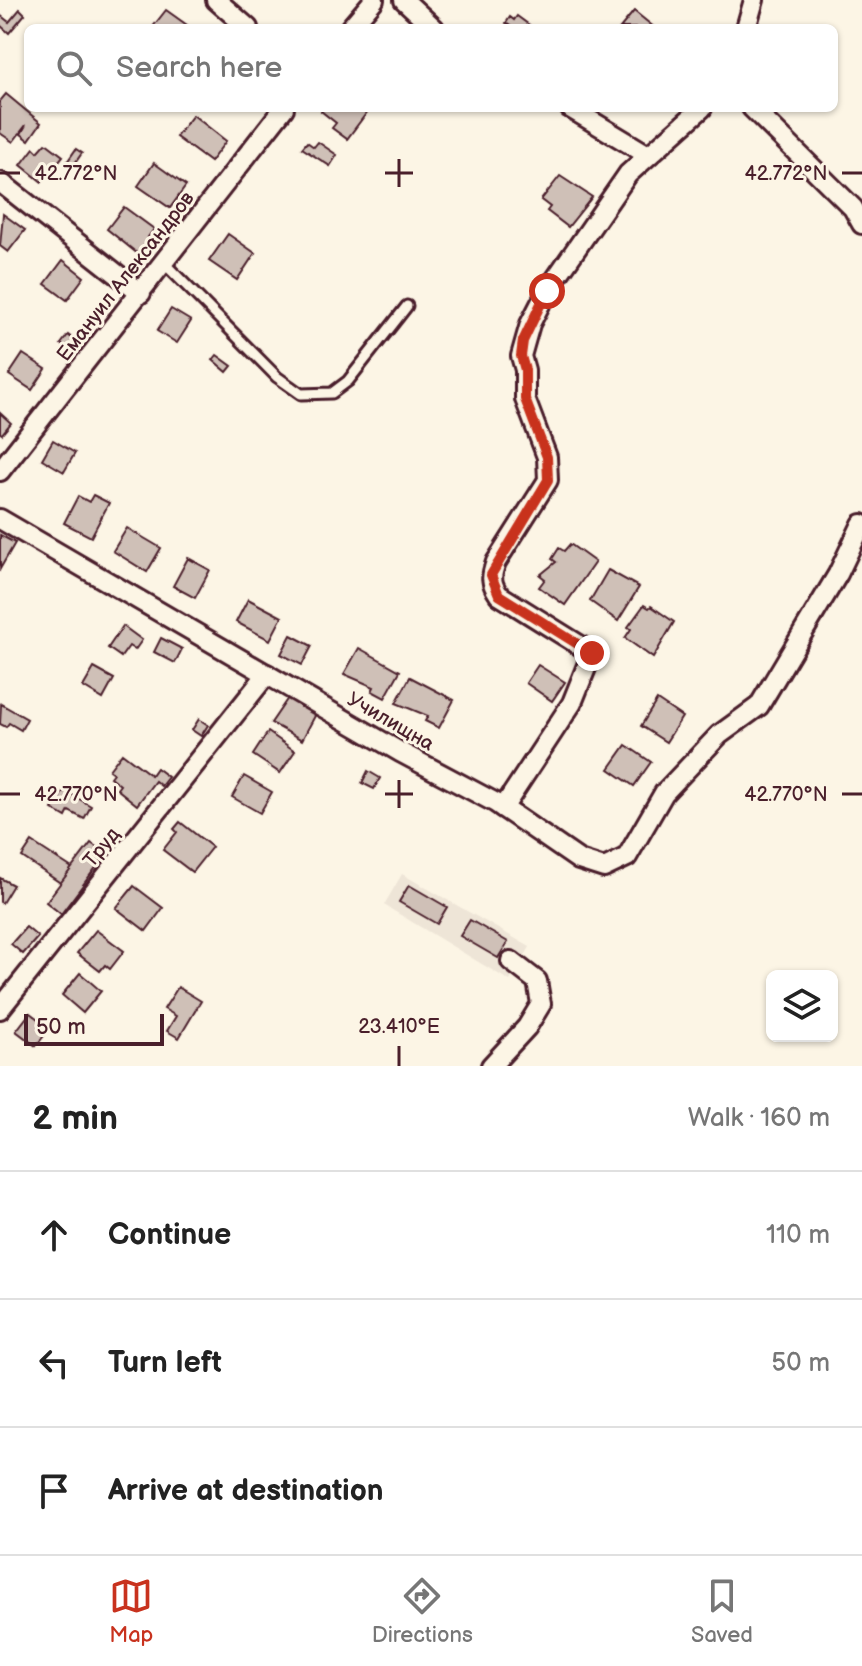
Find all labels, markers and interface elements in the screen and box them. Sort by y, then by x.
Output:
search box [24,24,838,112]
icon: search [52,46,96,90]
text: Search here [116,50,282,86]
text: 42.772°N [35,162,117,186]
text: 42.772°N [745,162,827,186]
street label: Емануил Александров [52,187,200,366]
route start [529,273,565,309]
route end [574,635,610,671]
street label: Училищна [343,687,439,757]
text: 42.770°N [34,783,118,807]
text: 42.770°N [744,783,828,807]
street label: Труд [79,823,125,872]
map controls [766,970,838,1042]
button: layers [766,970,838,1042]
scale bar [24,1010,164,1046]
text: 50 m [36,1014,86,1041]
text: 23.410°E [358,1015,440,1039]
text: 2 min [32,1098,118,1139]
text: Walk · 160 m [688,1103,830,1134]
icon: ahead [32,1213,76,1257]
text: Continue [108,1217,231,1253]
text: 110 m [766,1220,830,1251]
icon: left [32,1341,76,1385]
text: Turn left [108,1345,222,1381]
text: 50 m [771,1348,830,1379]
icon: arrive [32,1469,76,1513]
text: Arrive at destination [108,1473,384,1509]
tab: Map [109,1574,153,1649]
tab: Directions [372,1574,473,1649]
tab: Saved [691,1574,753,1649]

